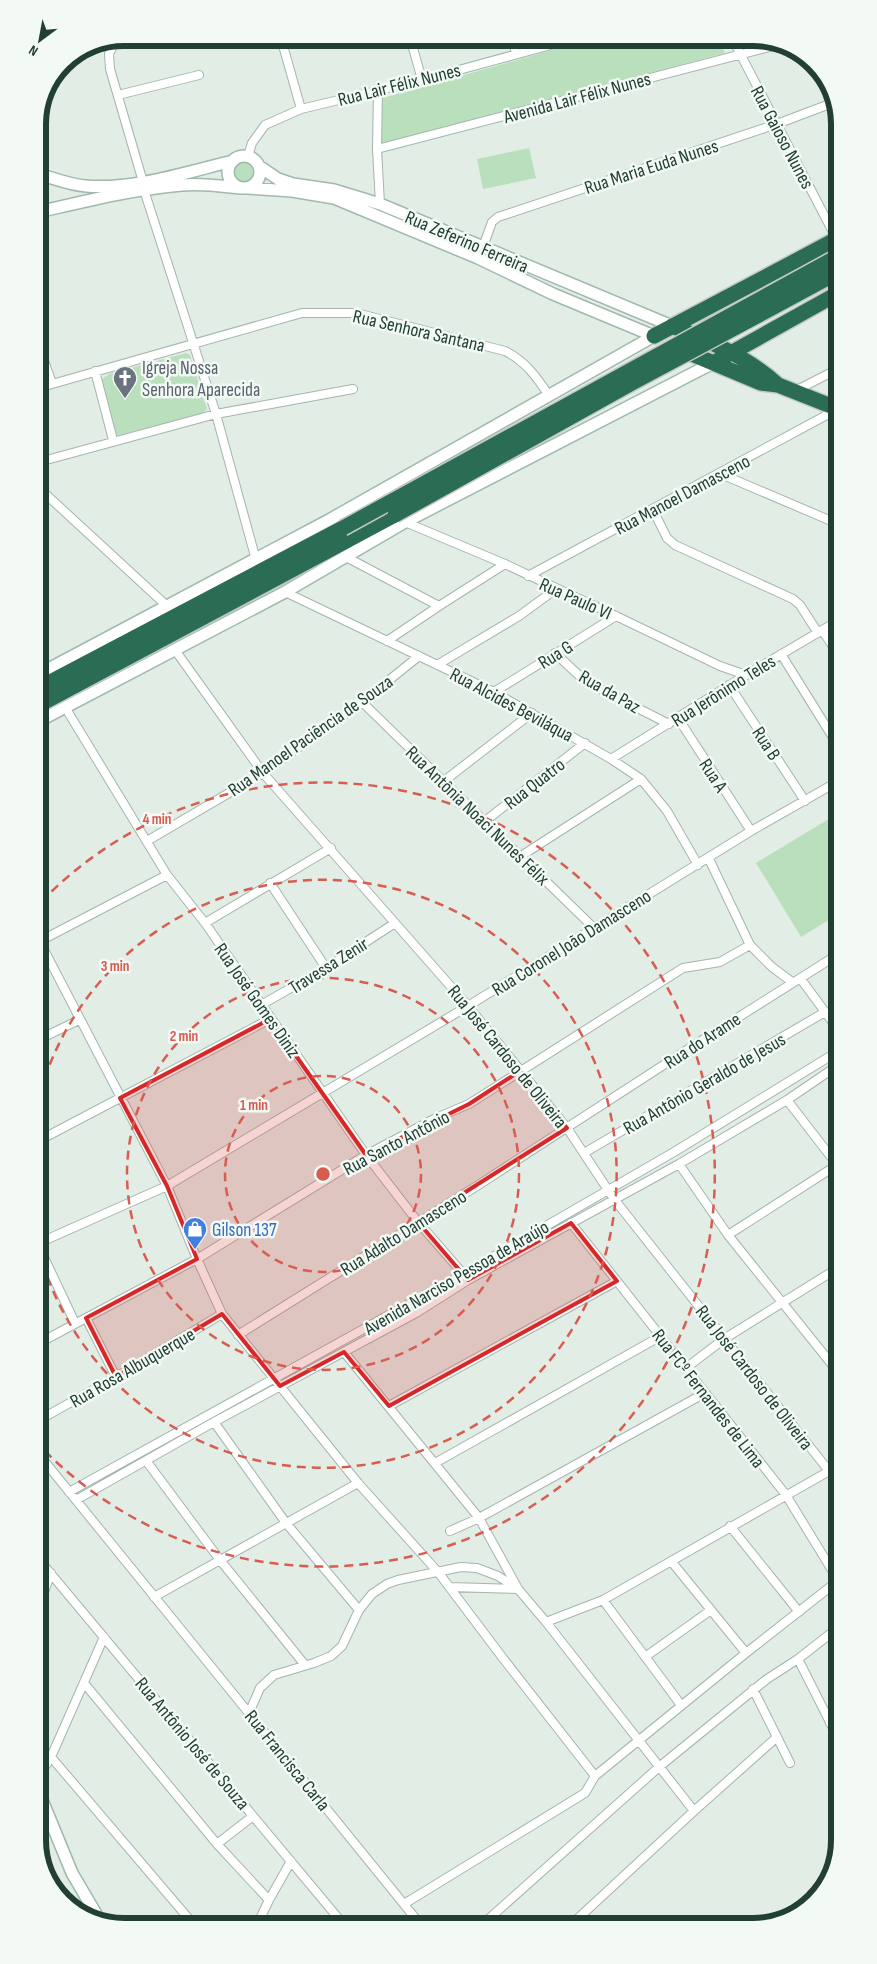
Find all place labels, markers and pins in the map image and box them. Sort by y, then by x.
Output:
place label: Igreja Nossa Senhora Aparecida [142,357,260,402]
church icon: Igreja Nossa Senhora Aparecida [112,365,138,399]
centre of rings [314,1165,332,1183]
shop icon: Gilson 137 [182,1216,208,1250]
place label: Gilson 137 [212,1219,277,1242]

